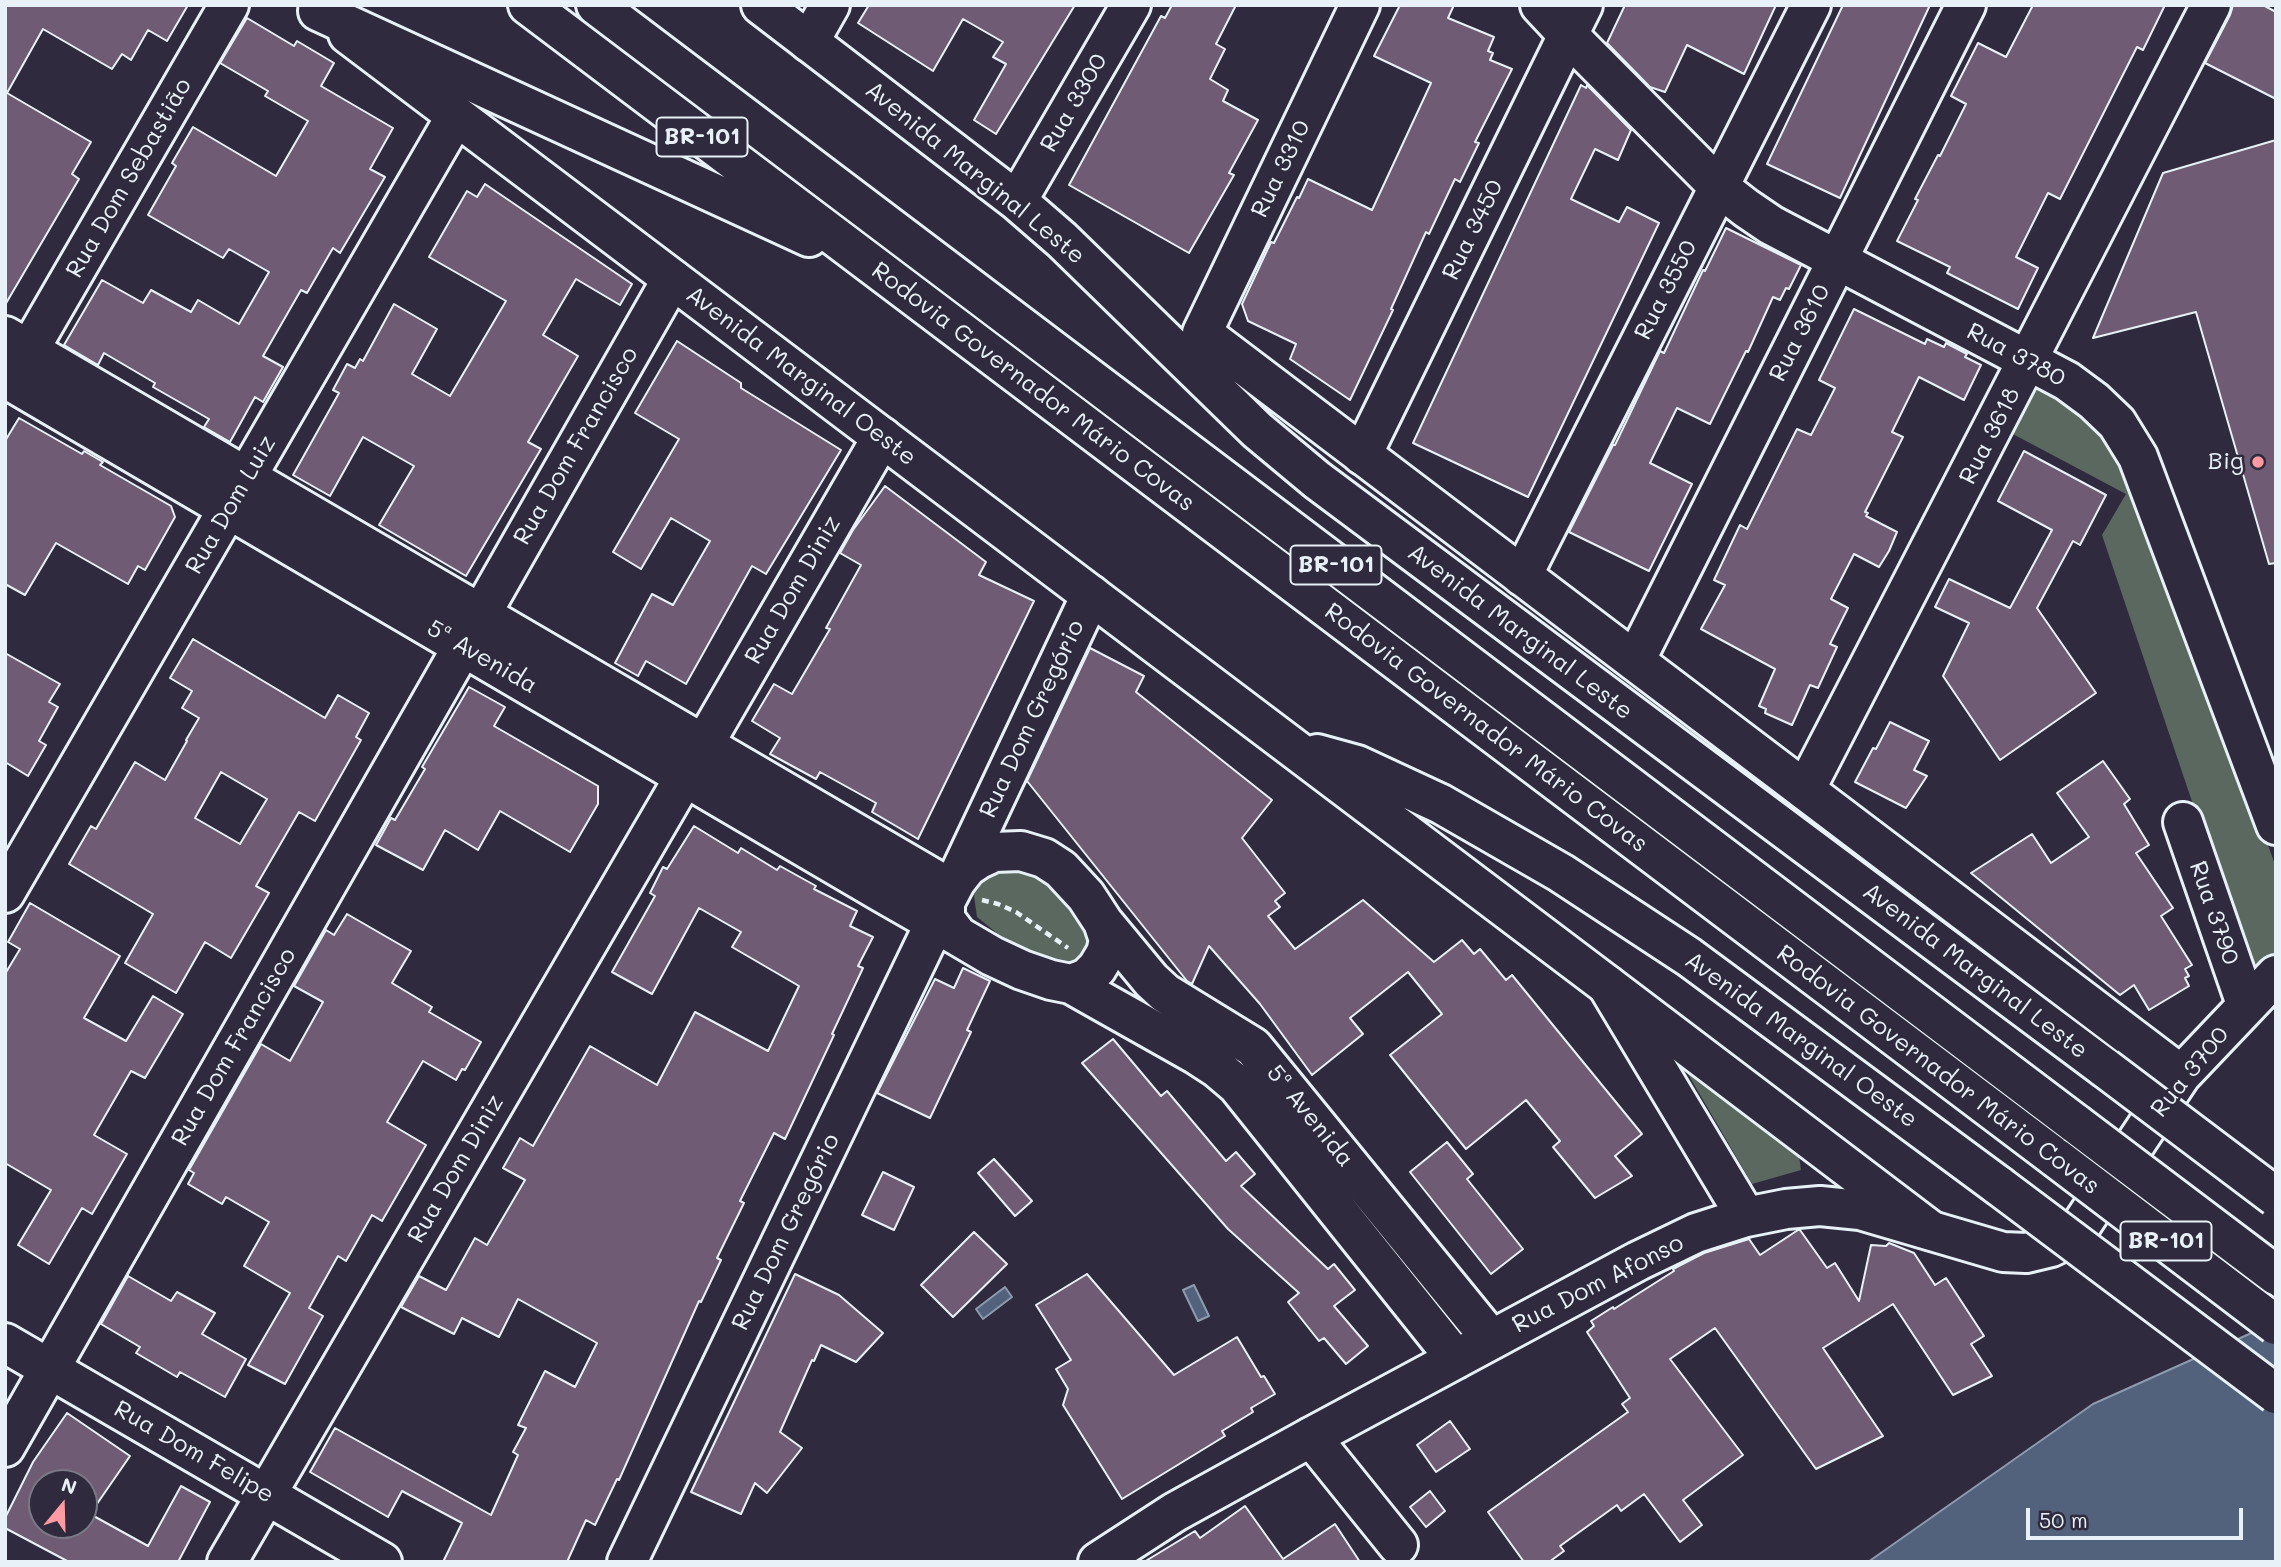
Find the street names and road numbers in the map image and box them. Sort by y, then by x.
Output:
street label: Rua 3300 [1034,49,1114,157]
street label: Rua Dom Sebastião [60,73,198,283]
street label: Avenida Marginal Leste [859,76,1091,270]
street label: Rua 3310 [1245,116,1317,222]
road number: BR-101 [656,118,748,156]
street label: Rua 3450 [1436,175,1510,285]
street label: Rua 3550 [1629,235,1703,345]
street label: Rodovia Governador Mário Covas [866,256,1200,518]
street label: Avenida Marginal Oeste [680,280,922,472]
street label: Rua 3610 [1763,280,1837,386]
street label: Rua 3780 [1962,317,2070,393]
street label: Rua Dom Francisco [508,342,644,550]
street label: Rua 3618 [1953,383,2027,489]
street label: Rua Dom Luiz [180,431,282,579]
street label: Rua Dom Diniz [739,511,847,669]
street label: Avenida Marginal Leste [1402,538,1638,726]
road number: BR-101 [1290,545,1382,584]
street label: Rodovia Governador Mário Covas [1319,597,1653,859]
street label: 5ª Avenida [422,614,542,700]
street label: Rua Dom Gregório [973,615,1091,823]
street label: Rua 3790 [2183,857,2245,969]
street label: Avenida Marginal Leste [1857,877,2093,1065]
street label: Rodovia Governador Mário Covas [1771,939,2105,1201]
street label: Rua Dom Francisco [166,943,302,1151]
street label: Avenida Marginal Oeste [1679,946,1923,1134]
street label: Rua 3700 [2145,1021,2235,1123]
street label: 5ª Avenida [1260,1059,1360,1173]
street label: Rua Dom Diniz [402,1090,510,1248]
street label: Rua Dom Gregório [726,1129,846,1335]
road number: BR-101 [2120,1222,2212,1260]
street label: Rua Dom Afonso [1508,1228,1688,1340]
street label: Rua Dom Felipe [109,1395,279,1509]

